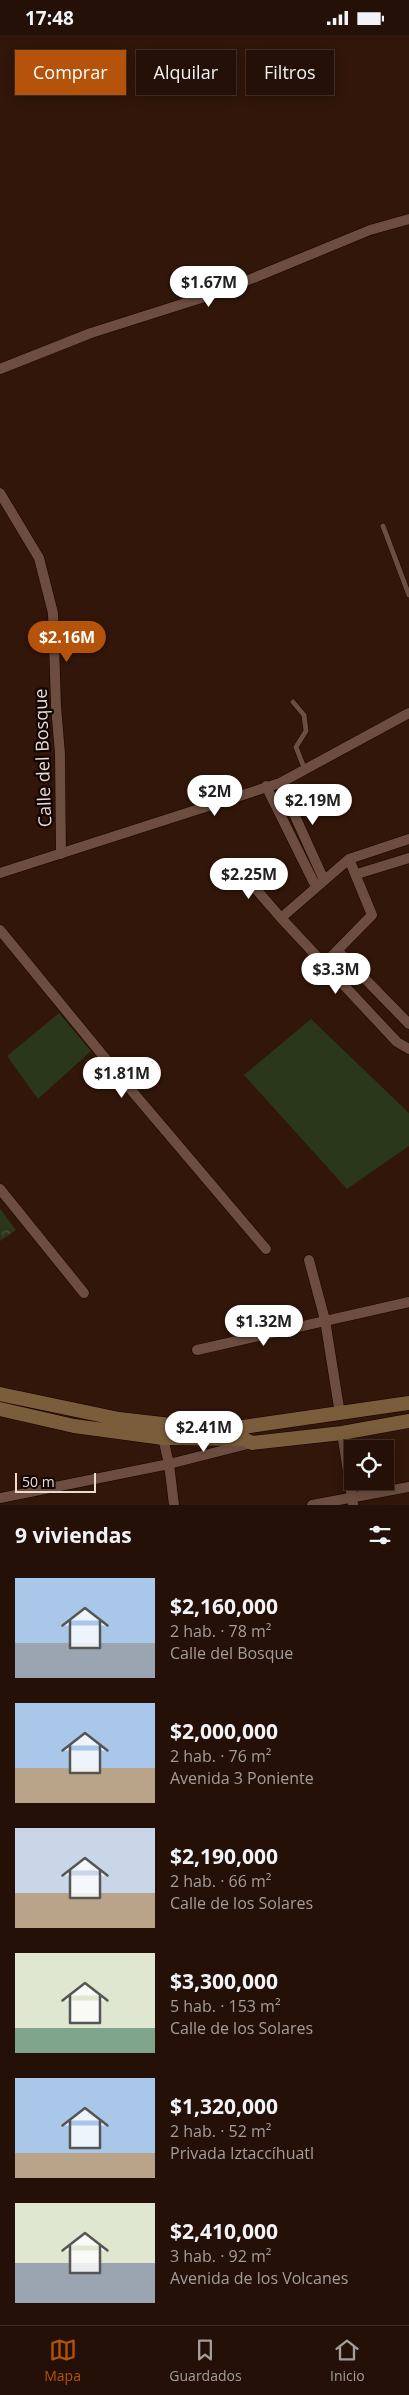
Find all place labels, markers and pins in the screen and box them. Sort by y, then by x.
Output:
pin: $1.67M [168,265,250,308]
pin: $2.16M [26,621,108,663]
pin: $2M [191,775,239,817]
pin: $2.19M [272,783,354,826]
pin: $2.25M [208,857,290,900]
pin: $3.3M [301,953,371,995]
pin: $1.81M [81,1057,163,1099]
pin: $1.32M [223,1305,305,1347]
pin: $2.41M [163,1411,245,1453]

